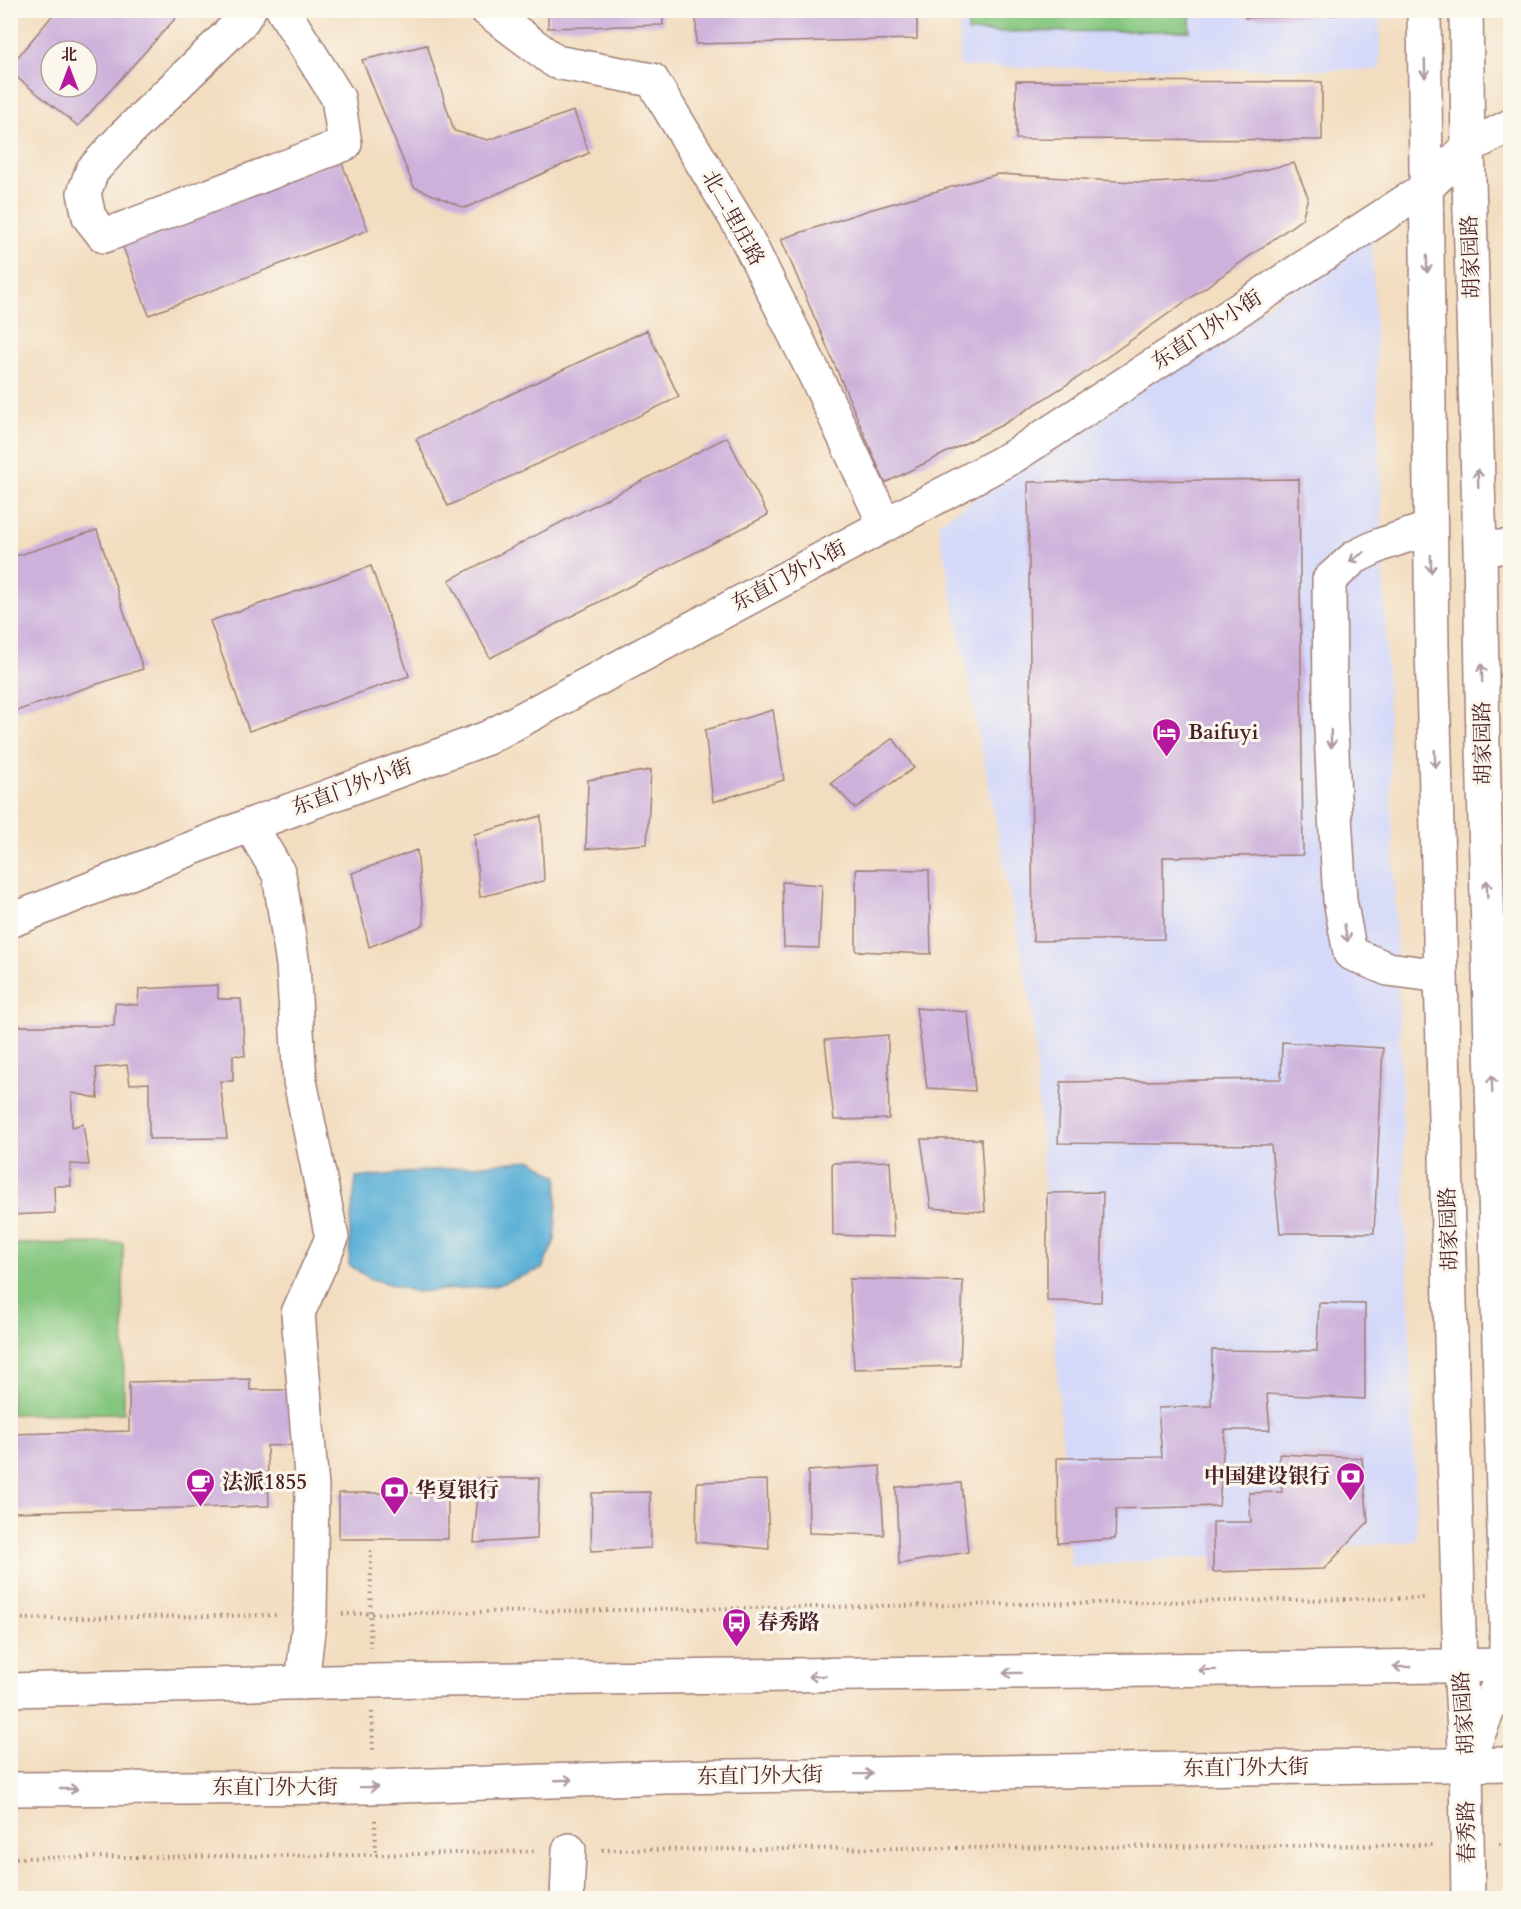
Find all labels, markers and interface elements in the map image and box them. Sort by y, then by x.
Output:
north arrow [39,39,99,99]
text: 北 [61,44,77,66]
one-way arrow [1419,58,1430,78]
street label: 北二里庄路 [695,165,771,271]
street label: 胡家园路 [1455,215,1487,299]
one-way arrow [1421,253,1433,273]
street label: 东直门外小街 [1146,284,1268,376]
one-way arrow [1472,469,1484,489]
street label: 东直门外小街 [727,534,851,618]
one-way arrow [1348,551,1365,564]
one-way arrow [1425,553,1436,573]
one-way arrow [1476,664,1488,684]
street label: 胡家园路 [1468,701,1498,785]
hotel icon: Baifuyi [1151,716,1183,758]
place label: Baifuyi [1188,718,1259,747]
one-way arrow [1326,729,1337,749]
one-way arrow [1429,748,1441,768]
street label: 东直门外小街 [288,752,416,822]
one-way arrow [1481,880,1493,900]
one-way arrow [1341,923,1352,943]
one-way arrow [1486,1075,1498,1095]
street label: 胡家园路 [1433,1187,1465,1271]
bank icon: 中国建设银行 [1335,1460,1367,1502]
place label: 中国建设银行 [1204,1462,1330,1491]
cafe icon: 法派1855 [185,1466,217,1508]
place label: 法派1855 [222,1468,307,1497]
bank icon: 华夏银行 [378,1474,410,1516]
place label: 华夏银行 [415,1476,499,1505]
bus stop icon: 春秀路 [720,1606,752,1648]
place label: 春秀路 [757,1608,820,1637]
one-way arrow [1392,1661,1412,1673]
one-way arrow [1197,1664,1217,1676]
one-way arrow [1003,1667,1023,1679]
one-way arrow [808,1670,828,1682]
street label: 胡家园路 [1447,1670,1481,1756]
street label: 东直门外大街 [1183,1752,1309,1784]
street label: 东直门外大街 [697,1760,823,1792]
one-way arrow [853,1768,873,1780]
street label: 东直门外大街 [212,1773,338,1802]
one-way arrow [553,1775,573,1786]
one-way arrow [358,1781,378,1792]
one-way arrow [58,1783,78,1795]
street label: 春秀路 [1452,1800,1482,1864]

